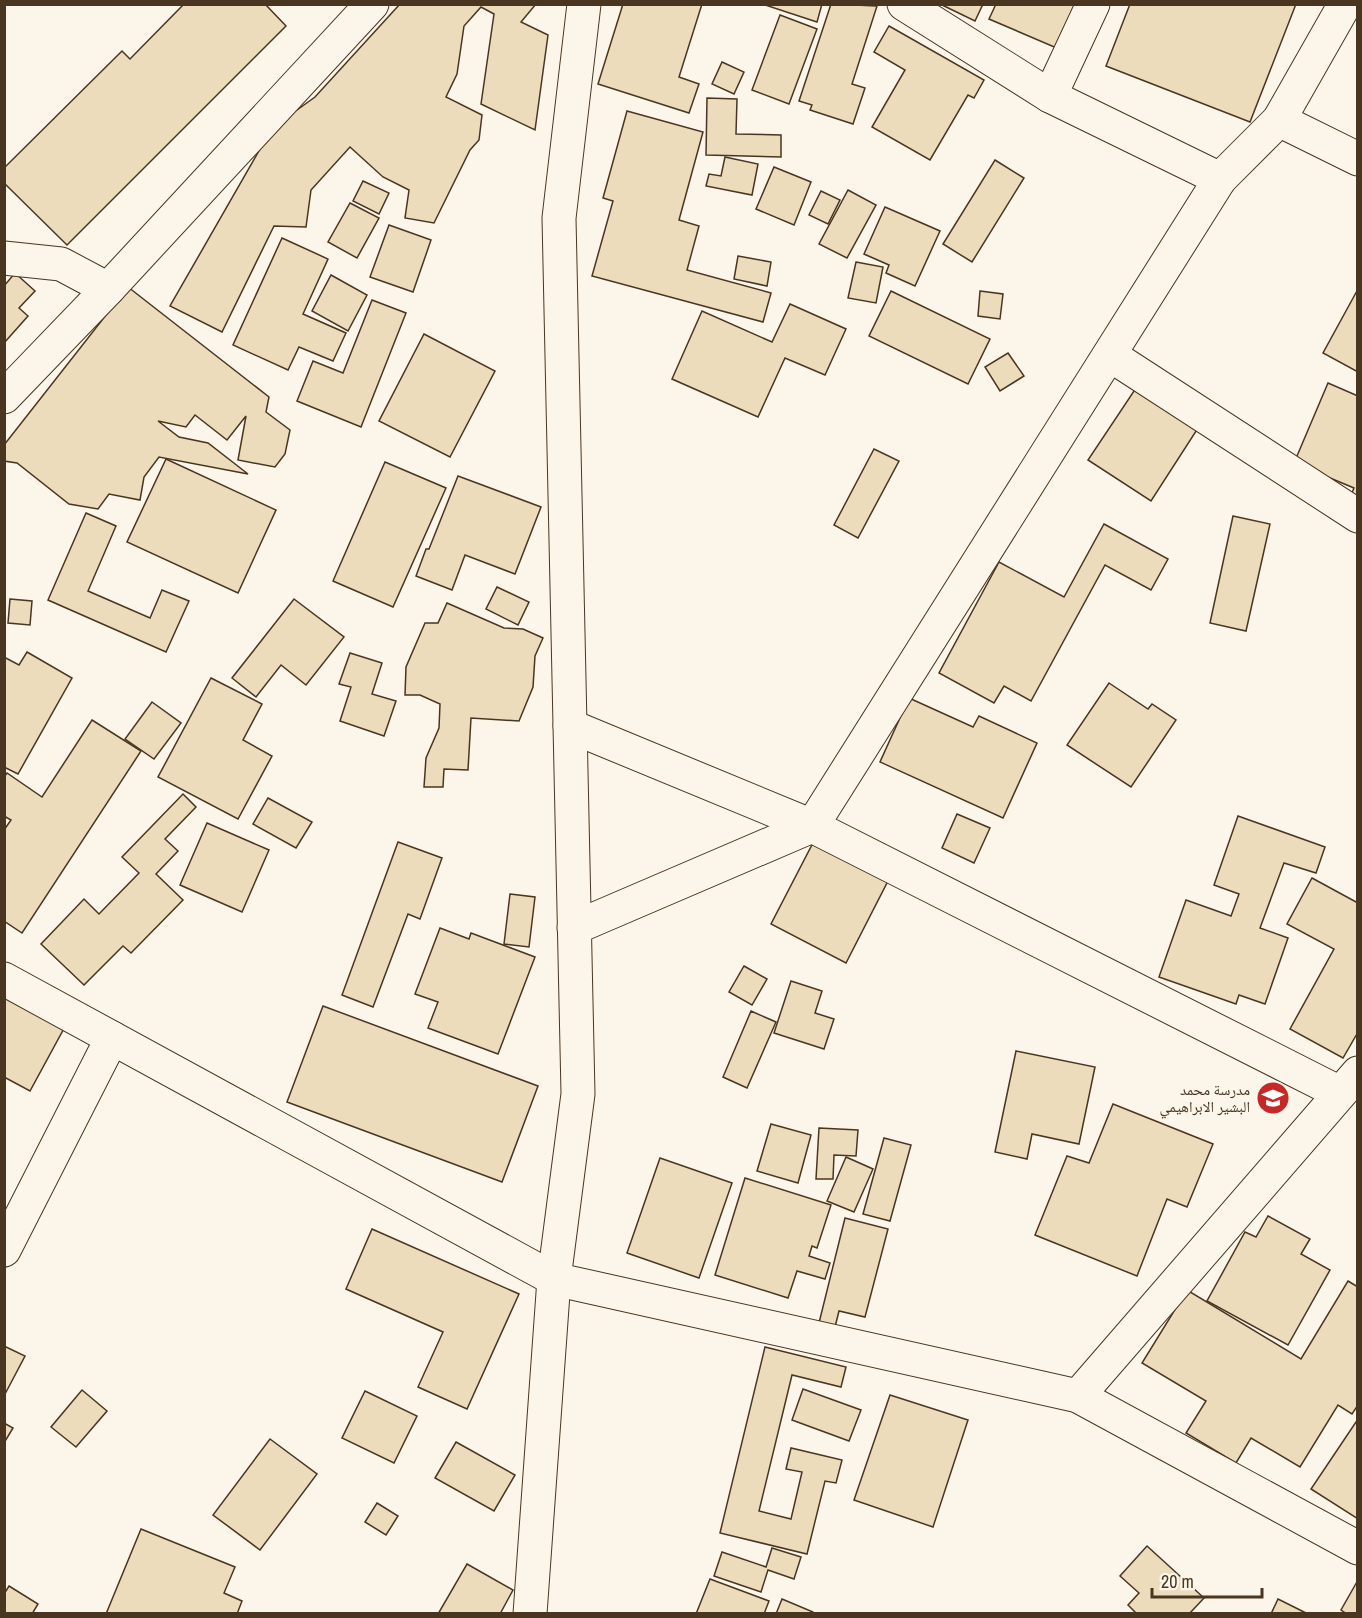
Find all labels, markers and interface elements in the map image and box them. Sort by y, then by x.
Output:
place label: مدرسة محمد البشير الابراهيمي [1159,1079,1250,1118]
school or university icon: مدرسة محمد البشير الابراهيمي [1255,1080,1291,1116]
scale bar [1152,1561,1262,1599]
text: 20 m [1161,1569,1194,1594]

